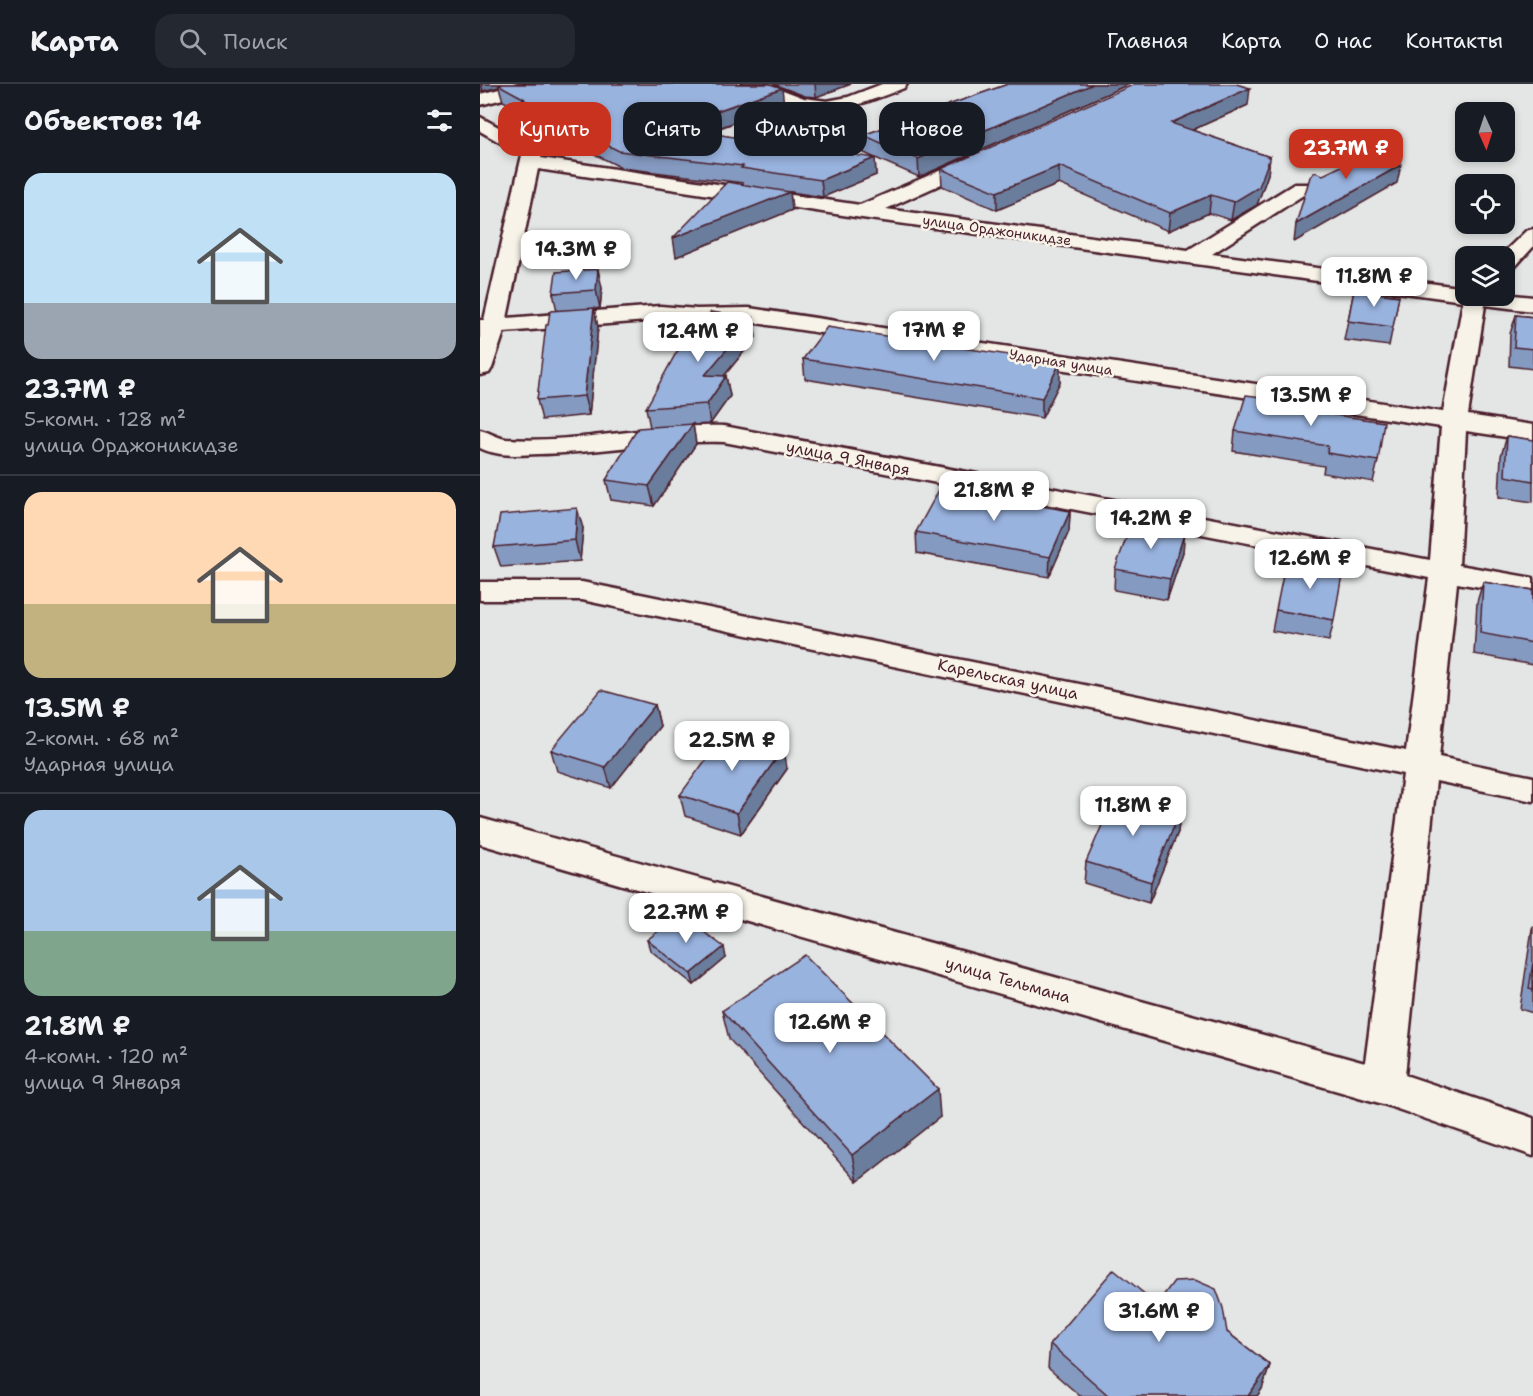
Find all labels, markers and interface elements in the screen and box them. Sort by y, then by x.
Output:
search box [155,14,575,68]
text: Карта [30,22,119,60]
icon: search [176,25,209,58]
text: Поиск [224,27,288,56]
text: Главная [1107,27,1188,55]
text: Карта [1221,27,1281,55]
text: О нас [1314,27,1372,55]
text: Контакты [1405,27,1503,55]
chip: Купить [498,102,611,156]
chip: Снять [623,102,722,156]
chip: Фильтры [734,102,867,156]
chip: Новое [879,102,985,156]
north arrow [1455,102,1515,162]
map controls [1455,102,1515,306]
text: Объектов: 14 [24,103,201,138]
icon: filters [423,104,456,137]
pin: 23.7M ₽ [1291,129,1401,180]
text: 23.7M ₽ [1303,135,1389,161]
button: locate [1455,174,1515,234]
street label: улица Орджоникидзе [921,211,1073,249]
icon: home [186,212,294,320]
pin: 14.3M ₽ [521,230,631,281]
text: 14.3M ₽ [535,236,617,262]
button: layers [1455,246,1515,306]
pin: 11.8M ₽ [1319,257,1429,308]
text: 11.8M ₽ [1335,263,1413,289]
pin: 17M ₽ [892,311,976,362]
pin: 12.4M ₽ [643,312,753,363]
text: 17M ₽ [902,317,966,343]
text: 12.4M ₽ [657,318,739,344]
street label: Ударная улица [1008,345,1114,379]
text: 23.7M ₽ [24,371,136,406]
pin: 13.5M ₽ [1256,376,1366,427]
text: 13.5M ₽ [1270,382,1352,408]
text: 5-комн. · 128 m² [24,406,186,432]
text: улица Орджоникидзе [24,432,239,458]
street label: улица 9 Января [784,436,912,480]
pin: 21.8M ₽ [939,471,1049,522]
text: 21.8M ₽ [953,477,1035,503]
pin: 14.2M ₽ [1096,499,1206,550]
text: 14.2M ₽ [1110,505,1192,531]
icon: home [186,531,294,639]
pin: 12.6M ₽ [1255,539,1365,590]
text: 12.6M ₽ [1269,545,1352,571]
street label: Карельская улица [936,654,1080,704]
text: 13.5M ₽ [24,690,130,725]
pin: 22.5M ₽ [677,721,787,772]
text: 2-комн. · 68 m² [24,725,179,751]
text: 22.5M ₽ [688,727,776,753]
text: Ударная улица [24,751,174,777]
pin: 11.8M ₽ [1078,786,1188,837]
text: 11.8M ₽ [1094,792,1172,818]
icon: home [186,849,294,957]
pin: 22.7M ₽ [631,893,741,944]
text: 22.7M ₽ [643,899,729,925]
street label: улица Тельмана [943,952,1073,1008]
pin: 12.6M ₽ [775,1003,885,1054]
text: 21.8M ₽ [24,1008,131,1043]
text: 12.6M ₽ [789,1009,872,1035]
text: 4-комн. · 120 m² [24,1043,188,1069]
text: улица 9 Января [24,1069,181,1095]
pin: 31.6M ₽ [1104,1292,1214,1343]
text: 31.6M ₽ [1118,1298,1200,1324]

